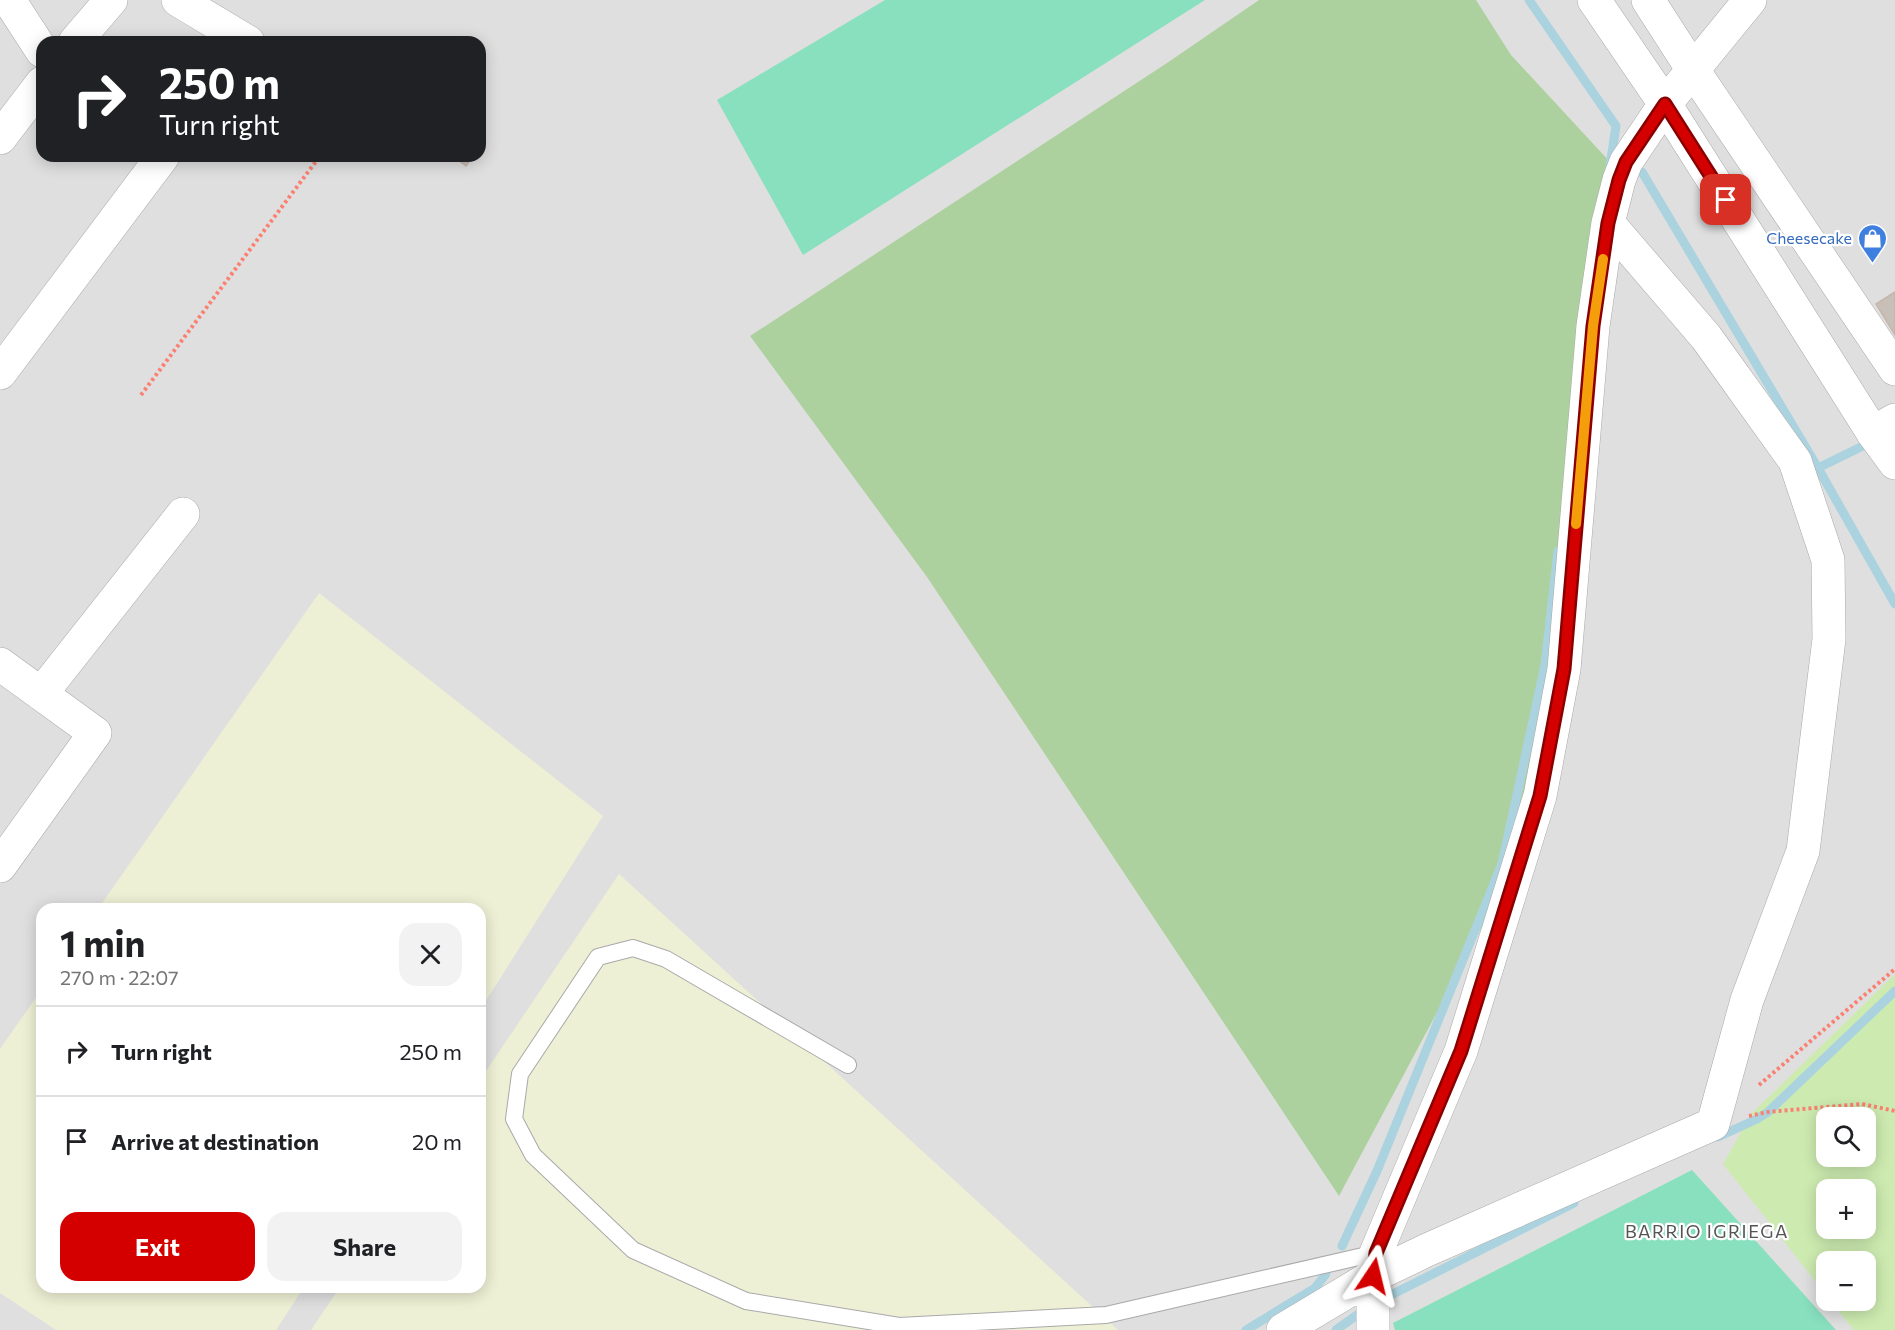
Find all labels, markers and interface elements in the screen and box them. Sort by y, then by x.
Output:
text: 250 m [159,56,280,108]
icon: right [60,60,138,138]
text: Turn right [159,108,279,141]
pin [1700,174,1751,225]
icon: arrive [1709,183,1742,216]
shop icon: Cheesecake [1857,222,1889,264]
place label: Cheesecake [1766,228,1852,247]
text: 1 min [60,920,145,964]
button: close [399,923,462,986]
text: 270 m · 22:07 [60,965,179,989]
icon: right [60,1035,93,1068]
text: Turn right [111,1038,212,1065]
text: 250 m [399,1038,462,1065]
map controls [1816,1107,1876,1311]
button: search [1816,1107,1876,1167]
icon: arrive [60,1125,93,1158]
text: Arrive at destination [111,1128,319,1155]
text: 20 m [412,1128,462,1155]
button: + [1816,1179,1876,1239]
button: Exit [60,1212,255,1281]
button: Share [267,1212,462,1281]
district label: BARRIO IGRIEGA [1625,1220,1789,1242]
position arrow [1341,1244,1405,1308]
button: − [1816,1251,1876,1311]

